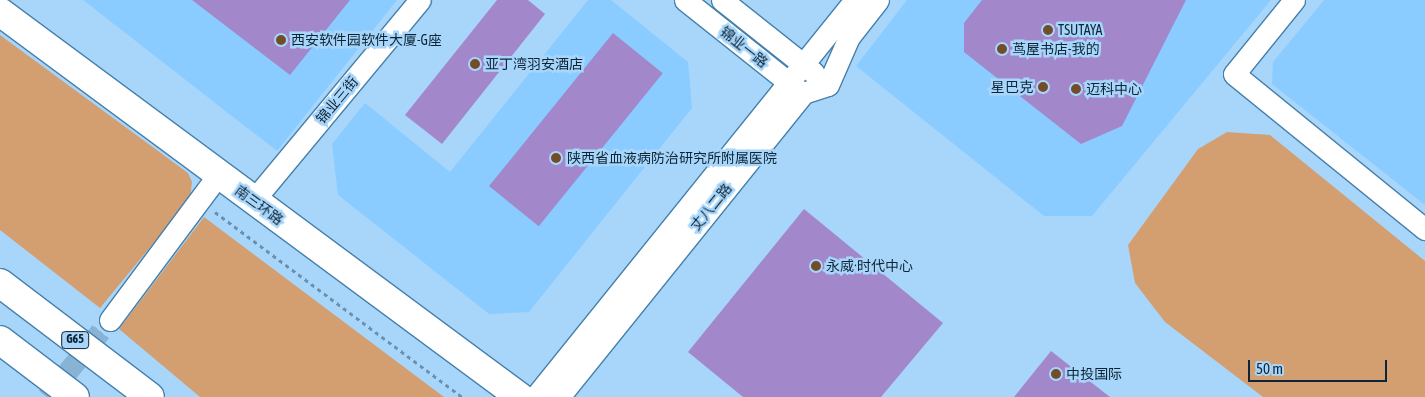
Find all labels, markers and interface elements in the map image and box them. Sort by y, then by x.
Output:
place label: TSUTAYA [1058,22,1102,38]
street label: 锦业一路 [717,23,771,71]
marker: TSUTAYA [1042,24,1054,36]
place label: 西安软件园软件大厦-G座 [291,32,442,48]
marker: 西安软件园软件大厦-G座 [275,34,287,46]
place label: 茑屋书店-我的 [1012,41,1099,57]
marker: 茑屋书店-我的 [996,43,1008,55]
place label: 亚丁湾羽安酒店 [485,56,583,72]
marker: 亚丁湾羽安酒店 [469,58,481,70]
street label: 锦业三街 [313,73,361,127]
place label: 星巴克 [991,79,1033,95]
marker: 星巴克 [1037,81,1049,93]
place label: 迈科中心 [1086,81,1142,97]
marker: 迈科中心 [1070,83,1082,95]
place label: 陕西省血液病防治研究所附属医院 [567,150,777,166]
marker: 陕西省血液病防治研究所附属医院 [549,151,563,165]
street label: 丈八二路 [687,180,735,234]
street label: 南三环路 [231,182,287,228]
place label: 永威·时代中心 [826,258,913,274]
marker: 永威·时代中心 [810,260,822,272]
road number: G65 [60,330,90,350]
scale bar [1250,350,1389,382]
text: 50 m [1256,360,1283,377]
place label: 中投国际 [1066,366,1122,382]
marker: 中投国际 [1050,368,1062,380]

